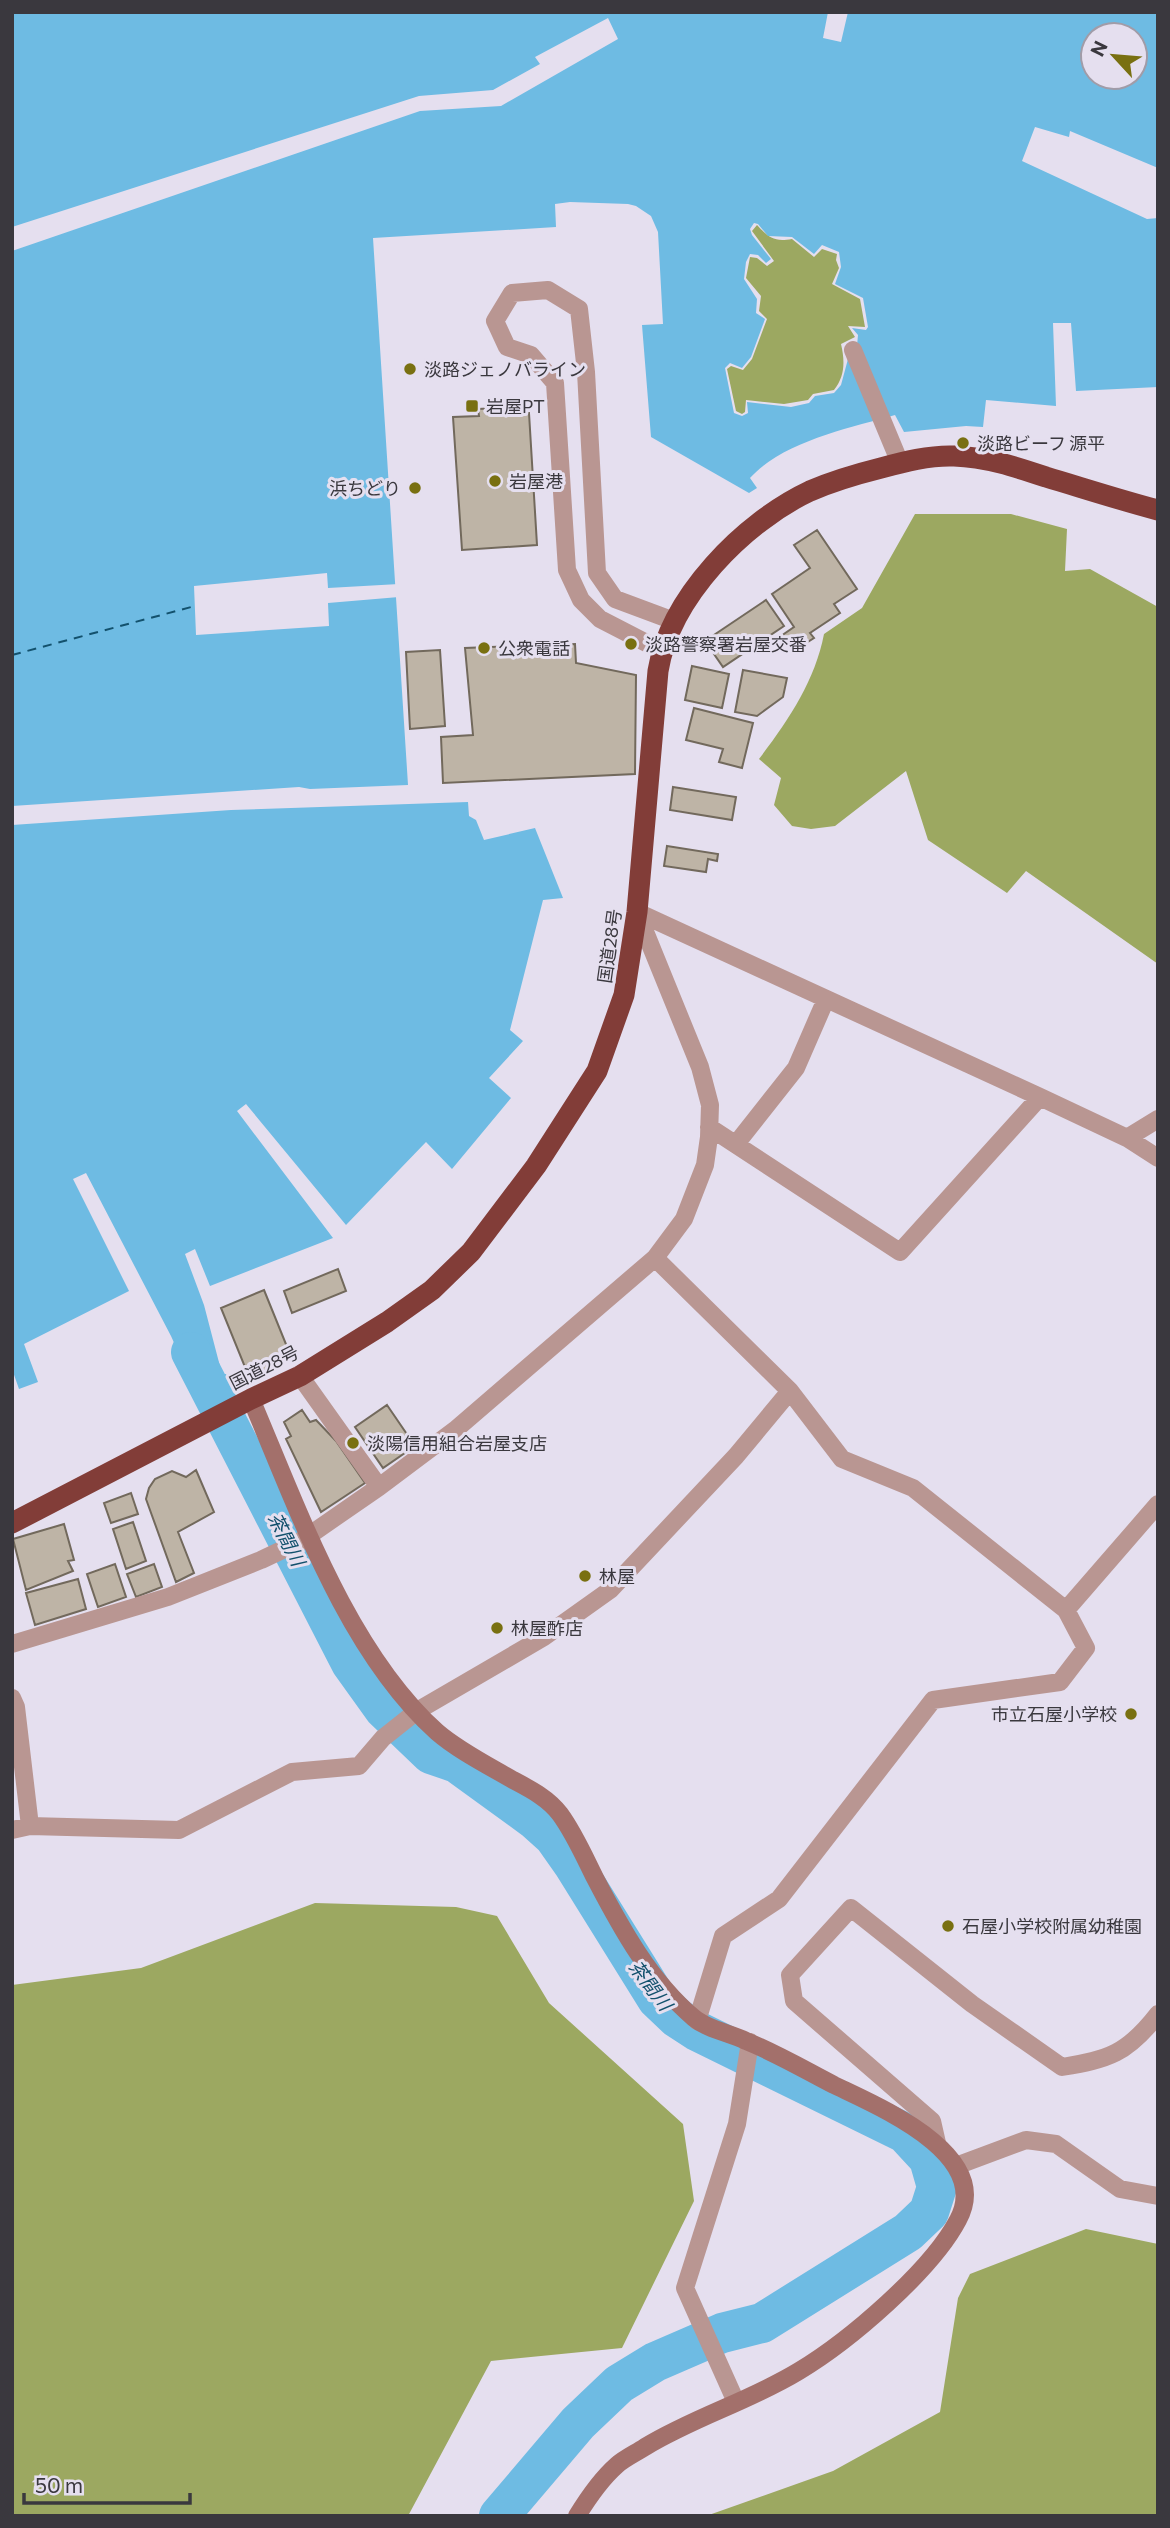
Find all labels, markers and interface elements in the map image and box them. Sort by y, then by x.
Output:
north arrow [1079,21,1149,91]
text: N [1085,37,1112,60]
place label: 淡路ジェノバライン [424,358,586,380]
marker: 淡路ジェノバライン [402,361,418,377]
place label: 岩屋PT [486,395,545,417]
marker: 岩屋PT [464,398,480,414]
place label: 淡路ビーフ 源平 [977,432,1105,454]
marker: 淡路ビーフ 源平 [955,435,971,451]
place label: 岩屋港 [509,470,563,492]
marker: 岩屋港 [487,473,503,489]
place label: 浜ちどり [329,477,401,499]
marker: 浜ちどり [407,480,423,496]
place label: 淡路警察署岩屋交番 [645,633,807,655]
marker: 淡路警察署岩屋交番 [623,636,639,652]
place label: 公衆電話 [498,637,570,659]
marker: 公衆電話 [476,640,492,656]
street label: 国道28号 [593,907,625,985]
street label: 国道28号 [226,1340,302,1394]
place label: 淡陽信用組合岩屋支店 [367,1432,547,1454]
marker: 淡陽信用組合岩屋支店 [345,1435,361,1451]
water label: 茶間川 [264,1508,311,1571]
place label: 林屋 [599,1565,635,1587]
marker: 林屋 [577,1568,593,1584]
place label: 林屋酢店 [511,1617,583,1639]
marker: 林屋酢店 [489,1620,505,1636]
place label: 市立石屋小学校 [991,1703,1117,1725]
marker: 市立石屋小学校 [1123,1706,1139,1722]
place label: 石屋小学校附属幼稚園 [962,1915,1142,1937]
marker: 石屋小学校附属幼稚園 [940,1918,956,1934]
water label: 茶間川 [625,1955,679,2016]
scale bar [24,2462,191,2506]
text: 50 m [35,2472,83,2497]

